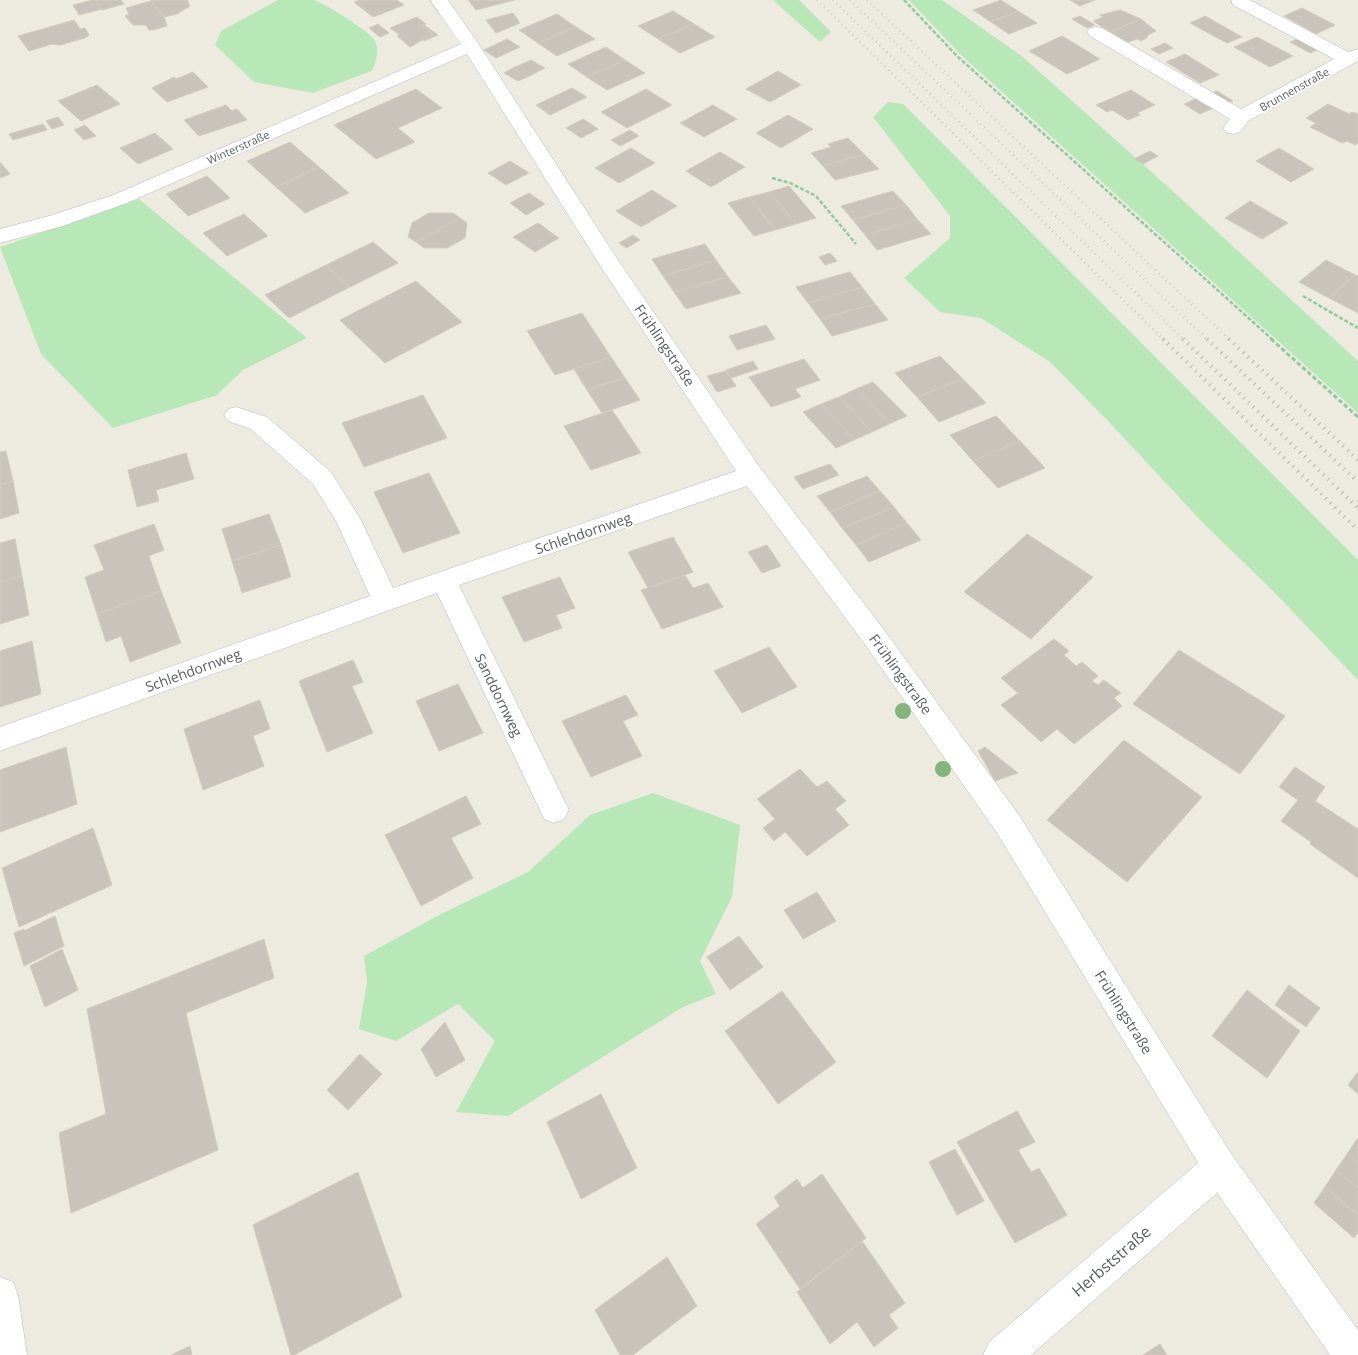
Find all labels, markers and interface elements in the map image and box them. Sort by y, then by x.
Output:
street label: Brunnenstraße [1256,64,1332,114]
street label: Winterstraße [204,127,272,167]
street label: Frühlingstraße [631,300,700,390]
street label: Schlehdornweg [532,508,634,558]
street label: Frühlingstraße [865,630,937,718]
street label: Schlehdornweg [143,644,244,696]
street label: Sanddornweg [471,650,527,740]
street label: Frühlingstraße [1091,967,1157,1057]
street label: Herbststraße [1067,1220,1155,1301]

